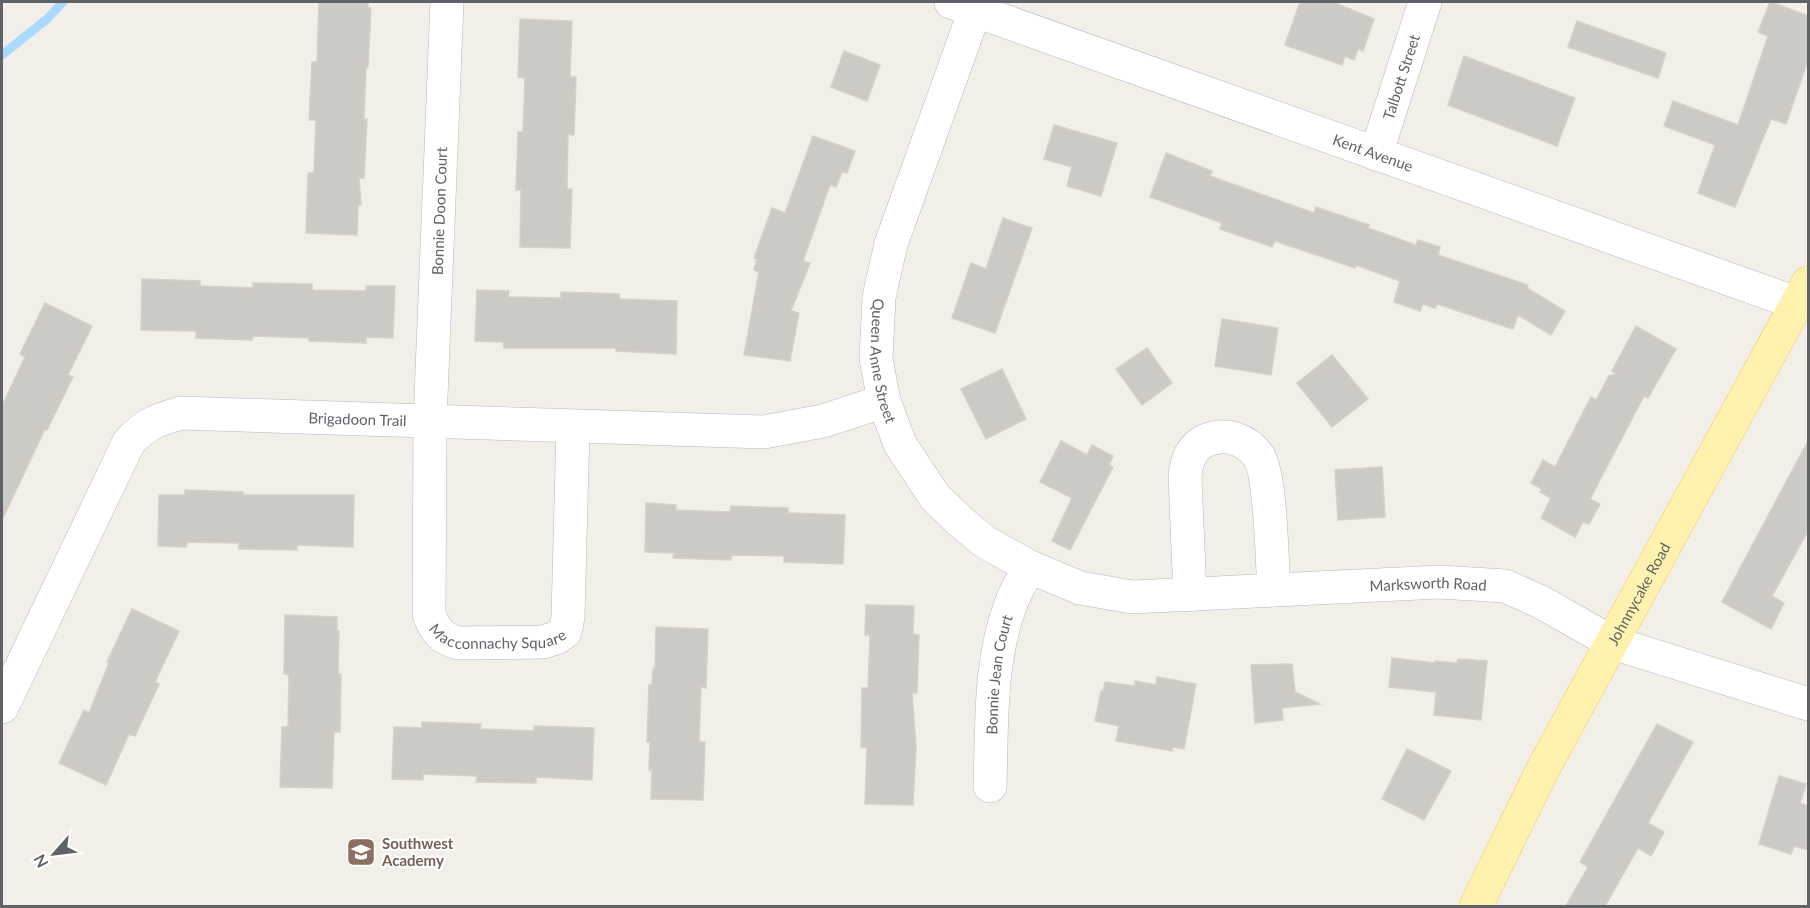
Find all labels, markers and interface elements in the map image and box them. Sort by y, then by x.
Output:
street label: Talbott Street [1379,31,1423,122]
street label: Kent Avenue [1330,130,1416,175]
street label: Bonnie Doon Court [428,146,450,275]
street label: Queen Anne Street [867,298,901,426]
street label: Brigadoon Trail [308,408,407,429]
street label: Johnnycake Road [1603,539,1674,648]
street label: Marksworth Road [1369,573,1487,594]
street label: Bonnie Jean Court [982,612,1016,735]
street label: Macconnachy Square [426,620,569,652]
north arrow [24,824,84,884]
place label: Southwest Academy [381,834,454,869]
school or university icon: Southwest Academy [345,836,377,868]
text: N [29,851,52,871]

